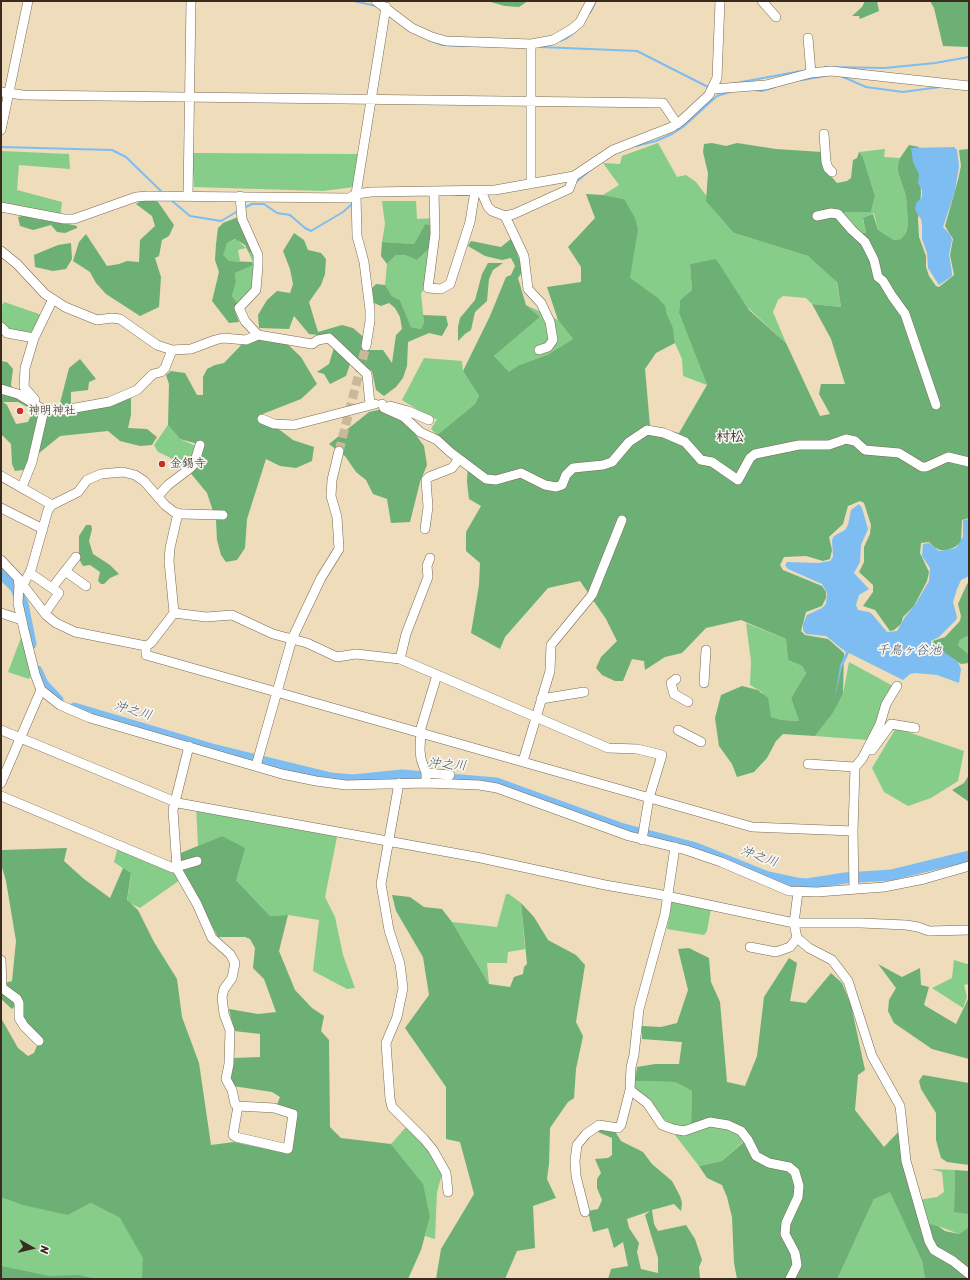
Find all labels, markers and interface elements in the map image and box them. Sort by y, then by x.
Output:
place label: 神明神社 [28,404,76,418]
marker: 神明神社 [15,406,25,416]
district label: 村松 [716,429,744,445]
place label: 金錫寺 [170,457,206,471]
marker: 金錫寺 [157,459,167,469]
water label: 千鳥ヶ谷池 [877,643,941,659]
water label: 沖之川 [112,698,154,724]
water label: 沖之川 [427,756,467,774]
water label: 沖之川 [738,843,780,871]
north arrow [12,1228,52,1268]
text: N [34,1245,54,1255]

